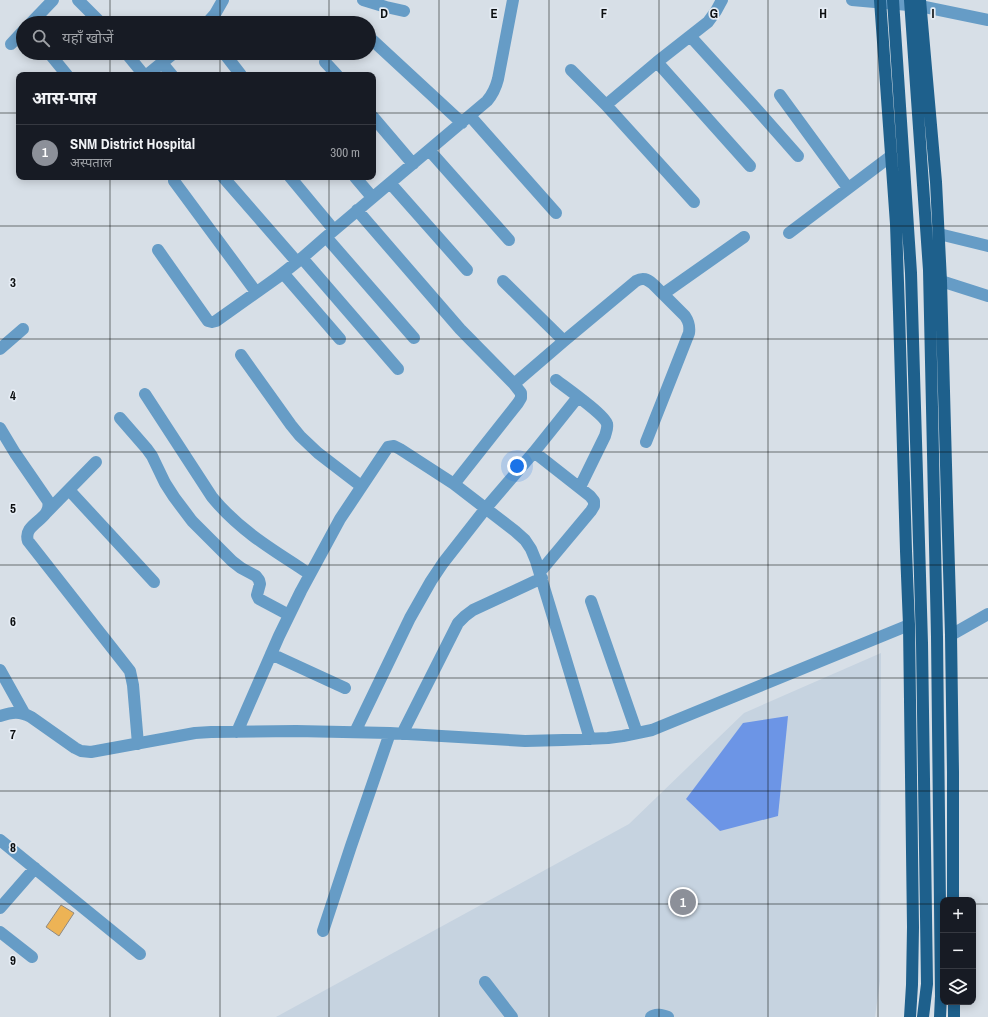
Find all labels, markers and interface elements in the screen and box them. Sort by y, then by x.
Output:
text: D [380,5,388,22]
text: E [490,5,498,22]
text: F [601,5,608,22]
text: G [710,5,718,22]
text: H [819,5,827,22]
text: I [932,5,935,22]
search box [16,16,376,60]
icon: search [30,27,52,49]
text: यहाँ खोजें [62,27,113,48]
text: आस-पास [32,86,97,109]
text: SNM District Hospital [70,133,195,154]
text: 1 [42,144,48,161]
text: 300 m [330,144,360,161]
text: अस्पताल [70,154,112,171]
text: 3 [10,274,16,291]
text: 4 [10,387,16,404]
your location [507,456,527,476]
text: 5 [10,500,16,517]
text: 6 [10,613,16,630]
text: 7 [10,726,16,743]
text: 8 [10,839,16,856]
pin: 1 [670,887,696,917]
map controls [940,897,976,1005]
button: + [940,897,976,933]
button: − [940,933,976,969]
text: 9 [10,952,16,969]
button: layers [940,969,976,1005]

